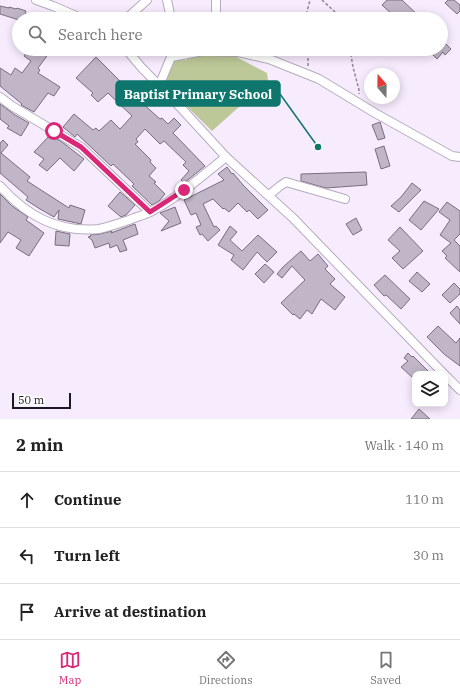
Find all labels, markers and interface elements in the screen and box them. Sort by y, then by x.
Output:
search box [12,12,448,56]
icon: search [26,23,48,45]
text: Search here [58,25,143,44]
north arrow [364,68,400,104]
callout: Baptist Primary School [116,81,280,106]
text: Baptist Primary School [124,86,272,103]
route start [45,122,63,140]
route end [175,181,193,199]
map controls [412,371,448,407]
button: layers [412,371,448,407]
scale bar [12,391,71,410]
text: 50 m [18,393,44,407]
text: 2 min [16,434,64,456]
text: Walk · 140 m [365,437,444,454]
icon: ahead [16,489,38,511]
text: Continue [54,490,121,509]
text: 110 m [405,491,444,508]
icon: left [16,545,38,567]
text: Turn left [54,546,120,565]
text: 30 m [413,547,444,564]
icon: arrive [16,601,38,623]
text: Arrive at destination [54,602,206,621]
tab: Map [59,649,81,687]
tab: Directions [199,649,253,687]
tab: Saved [370,649,401,687]

